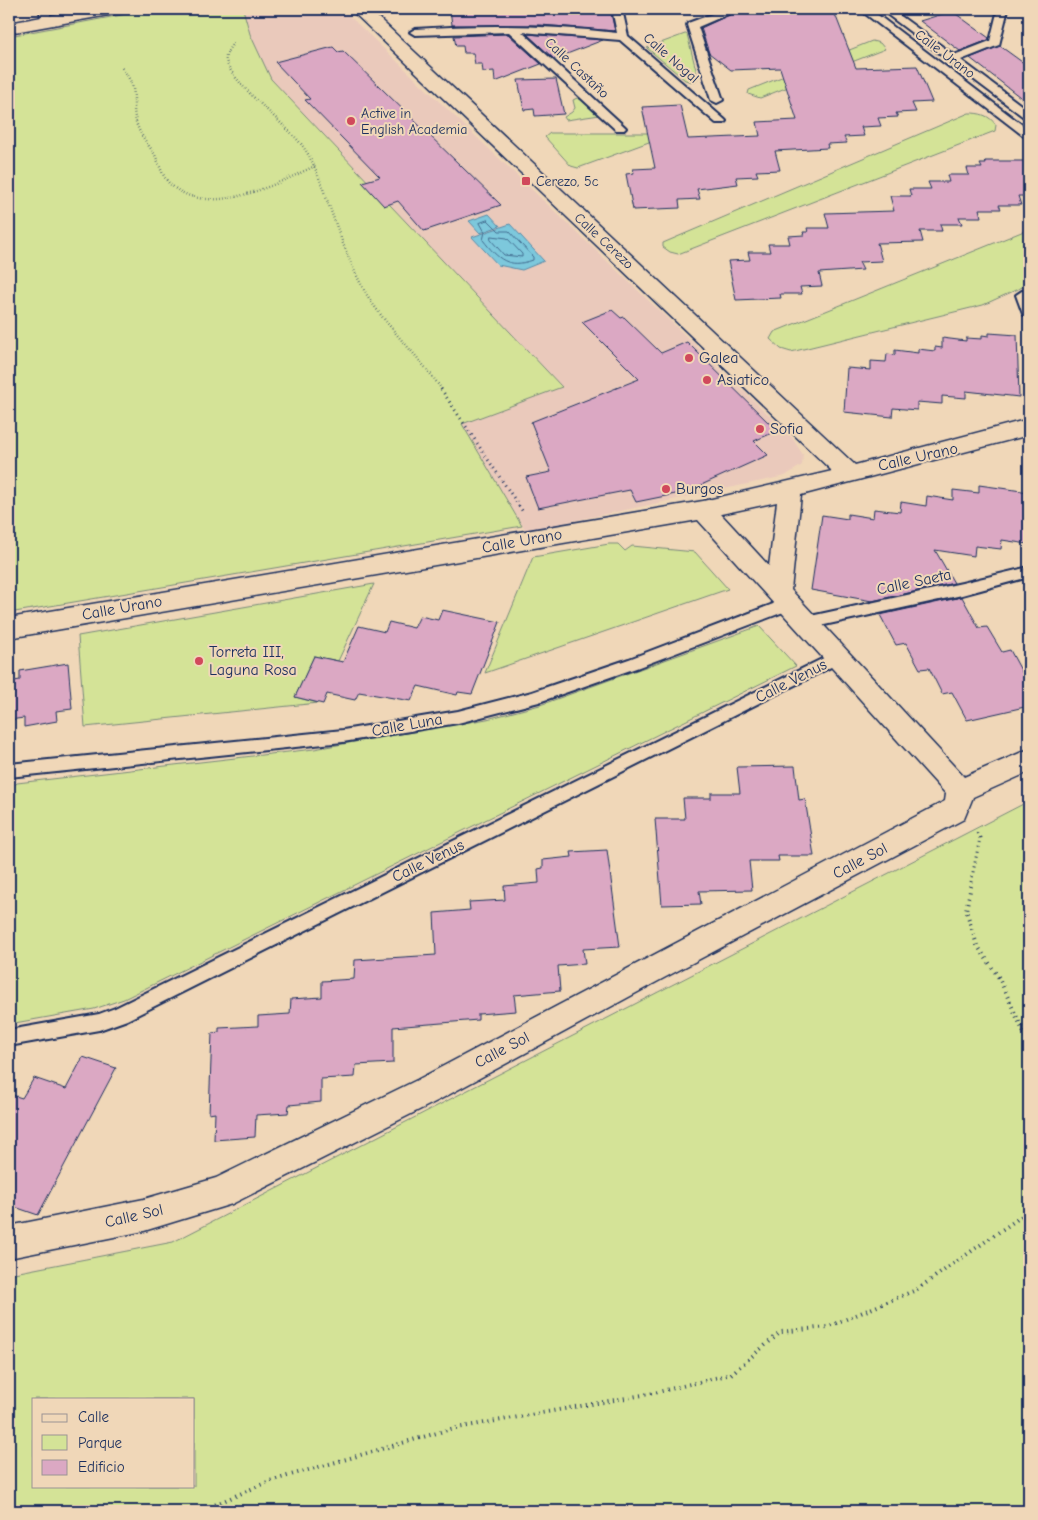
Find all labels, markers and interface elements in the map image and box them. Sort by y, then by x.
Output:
street label: Calle Urano [912,26,978,82]
street label: Calle Nogal [640,29,702,87]
street label: Calle Castaño [541,34,613,102]
place label: Active in English Academia [361,105,467,138]
marker: Active in English Academia [345,115,357,127]
place label: Cerezo, 5c [536,173,599,190]
marker: Cerezo, 5c [520,175,532,187]
street label: Calle Cerezo [571,209,637,273]
place label: Galea [699,349,739,367]
marker: Galea [683,352,695,364]
place label: Asiatico [717,371,769,389]
marker: Asiatico [701,374,713,386]
place label: Sofia [770,420,804,438]
marker: Sofia [754,423,766,435]
street label: Calle Urano [876,439,960,475]
place label: Burgos [676,480,724,498]
marker: Burgos [660,483,672,495]
street label: Calle Urano [480,525,564,557]
street label: Calle Saeta [875,565,953,599]
street label: Calle Urano [80,592,164,624]
place label: Torreta III, Laguna Rosa [209,643,297,679]
marker: Torreta III, Laguna Rosa [193,655,205,667]
street label: Calle Venus [752,655,830,707]
street label: Calle Luna [370,710,444,740]
street label: Calle Venus [389,836,467,886]
street label: Calle Sol [830,839,890,883]
street label: Calle Sol [472,1028,532,1072]
street label: Calle Sol [103,1201,165,1231]
legend [32,1398,195,1488]
text: Calle [78,1408,110,1426]
text: Parque [78,1434,123,1452]
text: Edificio [78,1458,125,1476]

